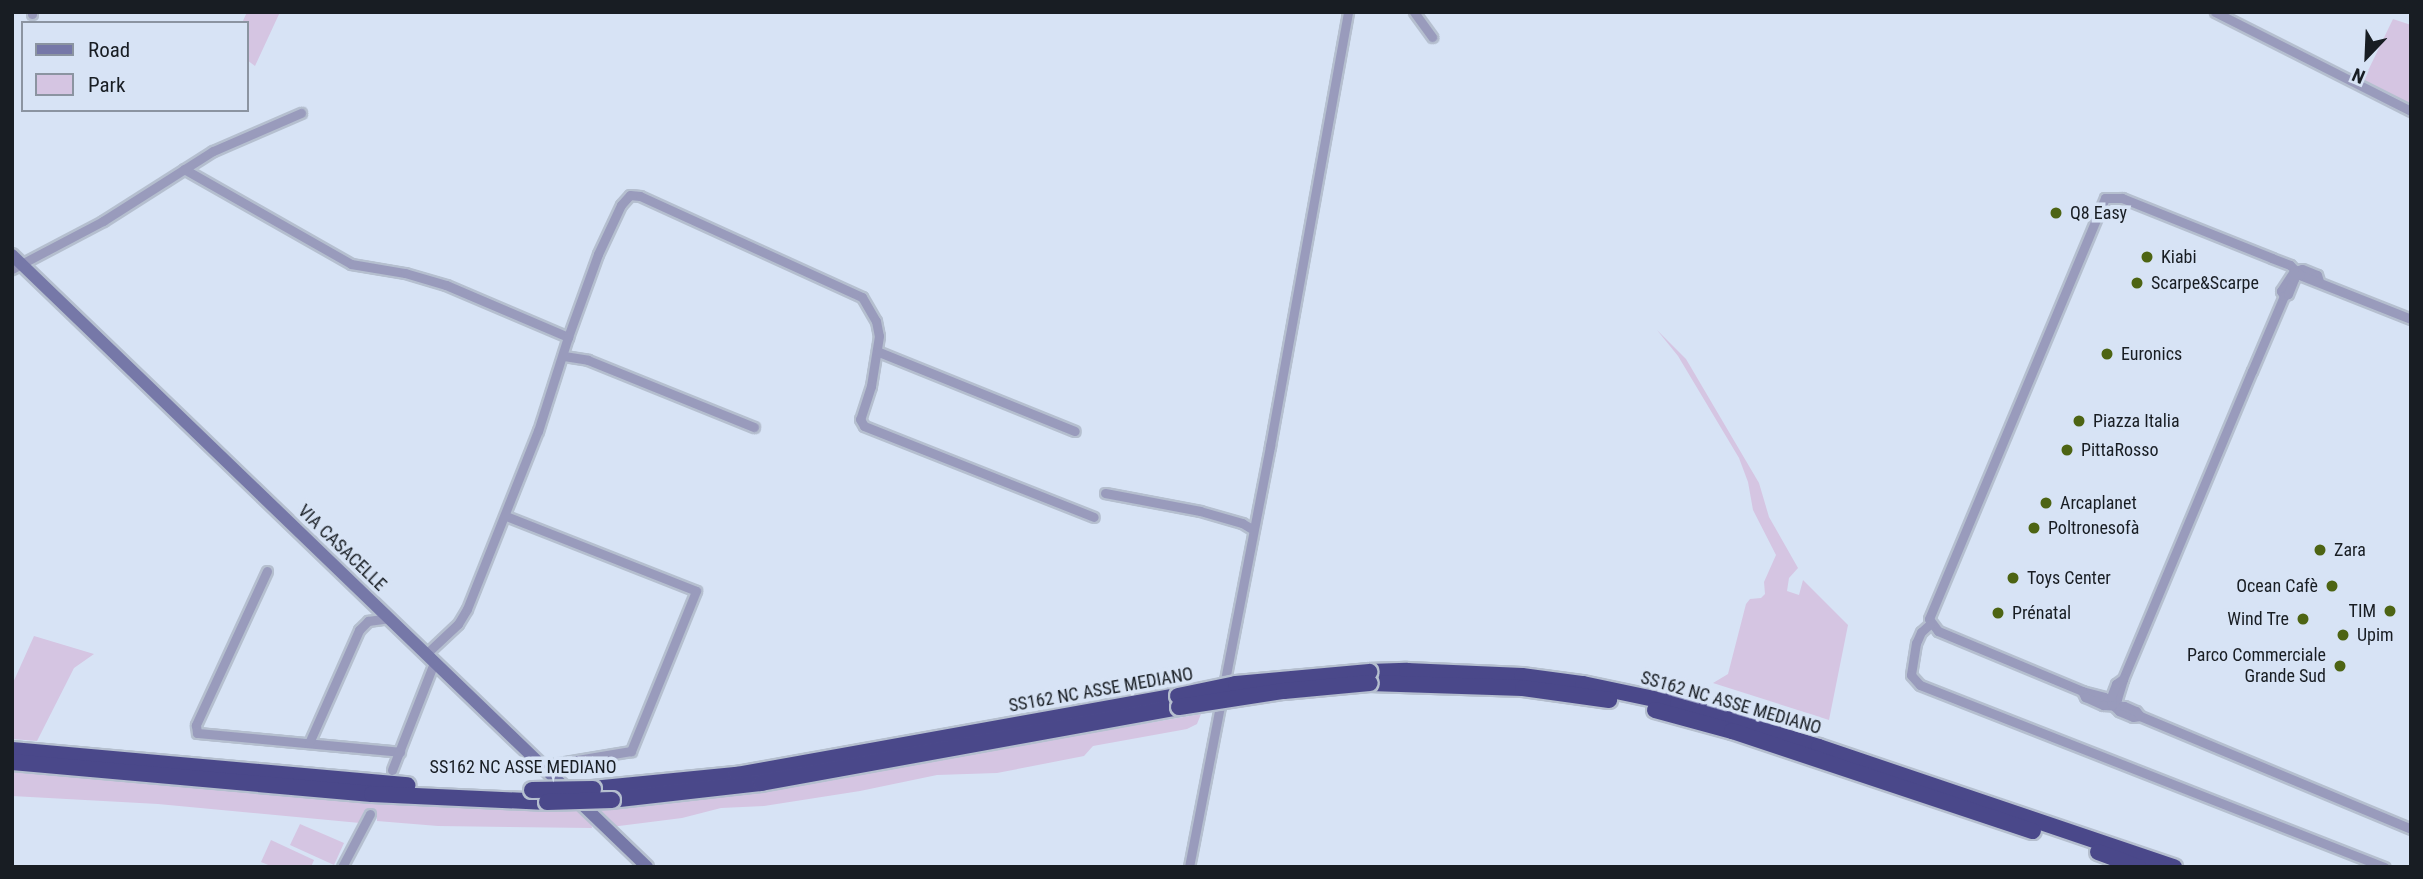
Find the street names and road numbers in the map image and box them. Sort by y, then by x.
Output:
street label: VIA CASACELLE [293,500,391,596]
street label: SS162 NC ASSE MEDIANO [1007,663,1195,717]
street label: SS162 NC ASSE MEDIANO [1638,667,1824,739]
street label: SS162 NC ASSE MEDIANO [430,756,616,778]

